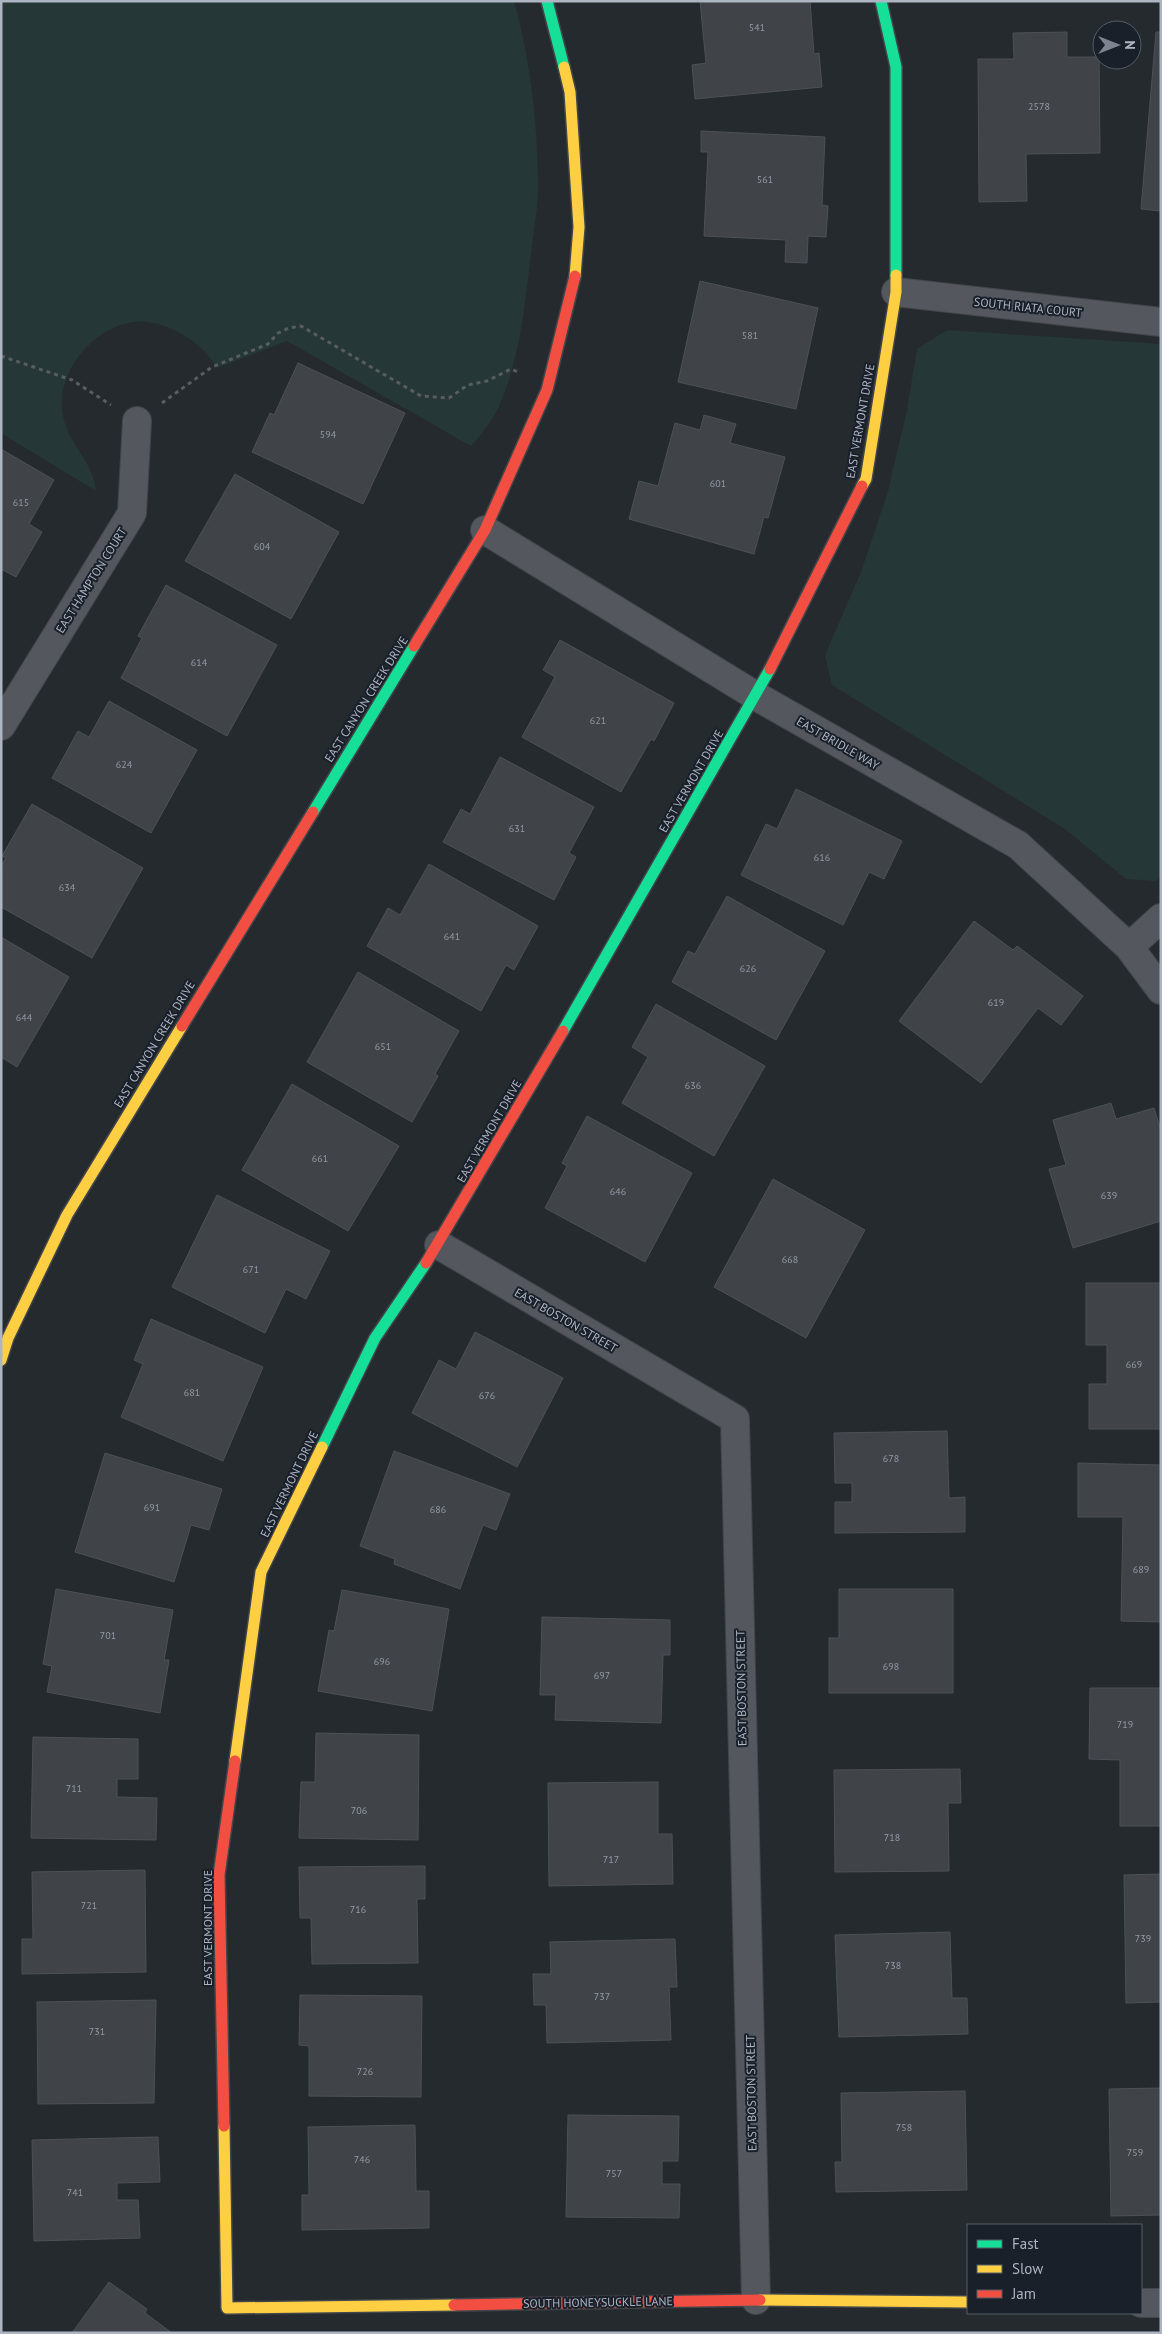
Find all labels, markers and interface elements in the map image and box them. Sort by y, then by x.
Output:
north arrow [1092,20,1142,70]
house number: 541 [749,21,765,34]
text: N [1121,40,1139,50]
house number: 2578 [1028,100,1050,113]
house number: 561 [757,173,773,186]
street label: SOUTH RIATA COURT [973,294,1083,320]
house number: 581 [742,329,758,342]
street label: EAST VERMONT DRIVE [843,363,877,479]
house number: 594 [320,428,337,441]
house number: 601 [710,477,726,490]
house number: 615 [13,496,29,509]
street label: EAST HAMPTON COURT [52,524,130,635]
house number: 604 [254,540,271,553]
street label: EAST CANYON CREEK DRIVE [321,633,411,765]
house number: 614 [191,656,208,669]
street label: EAST BRIDLE WAY [794,713,882,773]
house number: 621 [590,714,606,727]
street label: EAST VERMONT DRIVE [655,727,727,835]
house number: 624 [116,758,133,771]
house number: 631 [509,822,525,835]
house number: 616 [814,851,830,864]
house number: 634 [59,881,76,894]
house number: 641 [444,930,460,943]
house number: 626 [740,962,756,975]
street label: EAST CANYON CREEK DRIVE [110,978,198,1110]
house number: 619 [988,996,1004,1009]
house number: 644 [16,1011,33,1024]
house number: 651 [375,1040,391,1053]
street label: EAST VERMONT DRIVE [453,1077,525,1185]
house number: 636 [685,1079,701,1092]
house number: 661 [312,1152,328,1165]
house number: 646 [610,1185,626,1198]
house number: 639 [1101,1189,1117,1202]
house number: 668 [782,1253,798,1266]
house number: 671 [243,1263,259,1276]
street label: EAST BOSTON STREET [512,1284,620,1356]
house number: 669 [1126,1358,1142,1371]
house number: 681 [184,1386,200,1399]
house number: 676 [479,1389,495,1402]
street label: EAST VERMONT DRIVE [257,1429,321,1539]
house number: 678 [883,1452,899,1465]
house number: 691 [144,1501,160,1514]
house number: 686 [430,1503,446,1516]
house number: 689 [1133,1563,1149,1576]
house number: 701 [100,1629,116,1642]
street label: EAST BOSTON STREET [732,1630,750,1746]
house number: 696 [374,1655,390,1668]
house number: 698 [883,1660,899,1673]
house number: 697 [594,1669,610,1682]
house number: 719 [1117,1718,1133,1731]
house number: 711 [66,1782,82,1795]
house number: 706 [351,1804,367,1817]
house number: 718 [884,1831,900,1844]
house number: 717 [603,1853,619,1866]
street label: EAST VERMONT DRIVE [200,1870,215,1986]
house number: 721 [81,1899,97,1912]
house number: 716 [350,1903,366,1916]
house number: 739 [1135,1932,1151,1945]
house number: 738 [885,1959,901,1972]
house number: 737 [594,1990,610,2003]
house number: 731 [89,2025,105,2038]
street label: EAST BOSTON STREET [742,2035,760,2151]
house number: 726 [357,2065,373,2078]
house number: 758 [896,2121,912,2134]
house number: 759 [1127,2146,1143,2159]
house number: 746 [354,2153,370,2166]
house number: 757 [606,2167,622,2180]
house number: 741 [67,2186,83,2199]
legend [967,2224,1142,2314]
text: Fast [1012,2234,1039,2253]
text: Slow [1012,2259,1043,2278]
text: Jam [1011,2284,1036,2303]
street label: SOUTH HONEYSUCKLE LANE [523,2293,673,2311]

